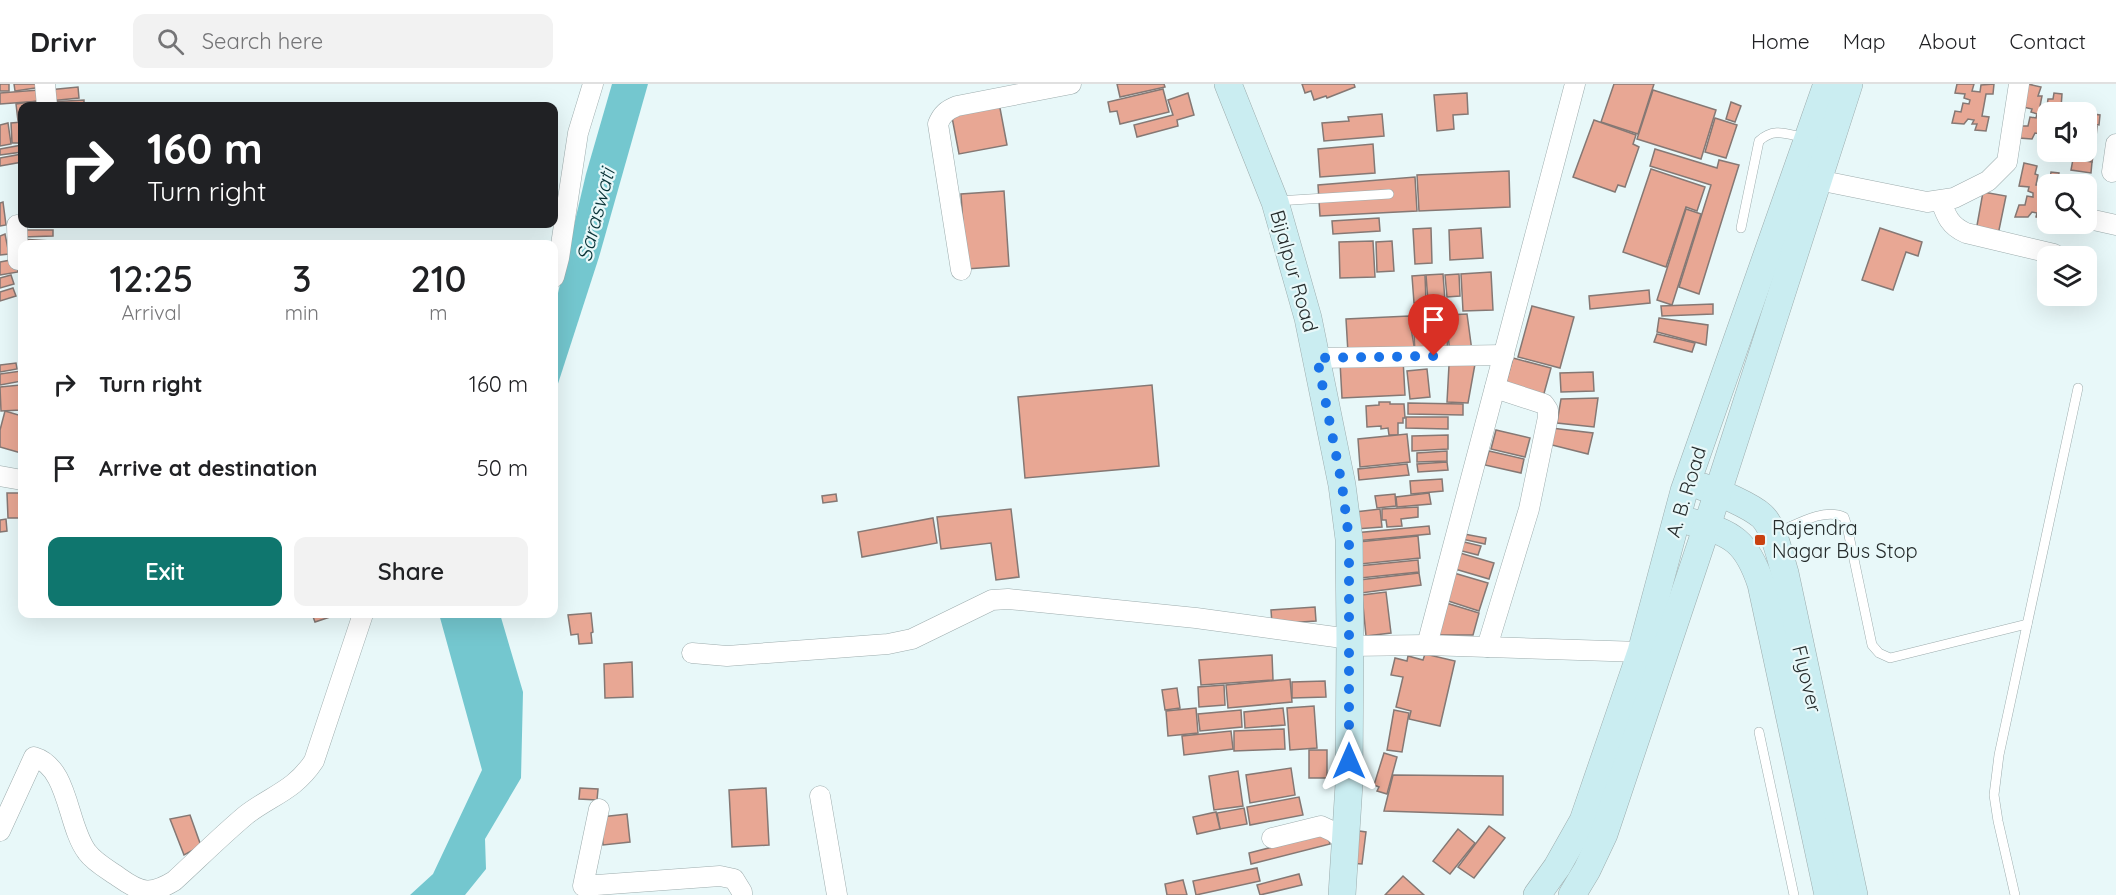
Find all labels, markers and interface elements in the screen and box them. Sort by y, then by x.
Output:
search box [133,14,553,68]
text: Drivr [30,24,97,59]
icon: search [154,25,187,58]
text: Search here [202,27,323,55]
text: Home [1751,28,1810,54]
text: Map [1843,28,1886,54]
text: About [1919,28,1977,54]
text: Contact [2010,28,2086,54]
map controls [2037,102,2097,306]
button: sound [2037,102,2097,162]
text: 160 m [147,122,263,175]
icon: right [48,126,126,204]
water label: Saraswati [570,163,621,264]
text: Turn right [147,174,266,208]
button: search [2037,174,2097,234]
street label: Bijalpur Road [1265,207,1324,335]
button: layers [2037,246,2097,306]
text: 12:25 [110,256,193,301]
text: 3 [292,256,311,301]
text: 210 [410,256,466,301]
pin [1408,294,1459,356]
text: Arrival [121,300,181,325]
text: min [285,300,319,325]
text: m [429,300,448,325]
icon: arrive [1417,303,1450,336]
icon: right [48,368,81,401]
text: Turn right [99,370,203,398]
text: 160 m [469,370,528,398]
street label: A. B. Road [1660,443,1711,540]
icon: arrive [48,452,81,485]
text: Arrive at destination [99,454,317,482]
text: 50 m [477,454,528,482]
place label: Rajendra Nagar Bus Stop [1772,515,1918,563]
marker: Rajendra Nagar Bus Stop [1753,533,1767,547]
button: Exit [48,537,282,606]
button: Share [294,537,528,606]
street label: Flyover [1787,643,1828,715]
position arrow [1317,729,1381,793]

